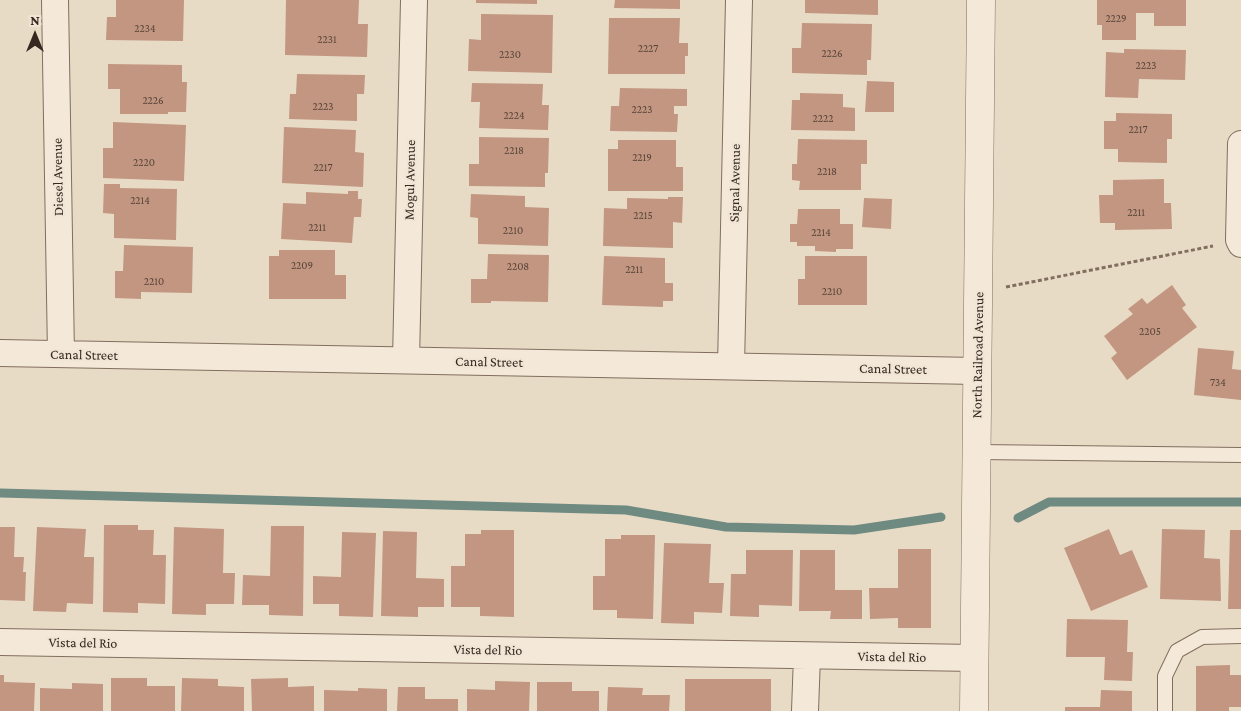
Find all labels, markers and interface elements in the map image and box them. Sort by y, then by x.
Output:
north arrow [10,10,60,60]
text: N [30,12,40,28]
house number: 2229 [1105,12,1127,26]
house number: 2234 [134,22,156,36]
house number: 2231 [317,33,337,47]
house number: 2227 [638,42,658,56]
house number: 2226 [821,47,843,61]
house number: 2230 [499,48,521,62]
house number: 2223 [1136,59,1156,73]
house number: 2226 [142,94,164,108]
house number: 2223 [313,100,333,114]
house number: 2223 [632,103,652,117]
house number: 2224 [503,109,525,123]
house number: 2222 [813,112,833,126]
house number: 2217 [1128,123,1148,137]
street label: Diesel Avenue [49,138,67,216]
street label: Mogul Avenue [401,140,419,220]
house number: 2218 [504,144,524,158]
street label: Signal Avenue [726,144,744,222]
house number: 2219 [632,151,652,165]
house number: 2220 [133,156,155,170]
house number: 2217 [313,161,333,175]
house number: 2218 [817,165,837,179]
house number: 2214 [130,194,150,208]
house number: 2211 [1127,206,1145,220]
house number: 2215 [633,209,653,223]
house number: 2211 [308,221,326,235]
house number: 2210 [503,224,523,238]
house number: 2214 [811,226,831,240]
house number: 2209 [291,259,313,273]
house number: 2208 [507,260,529,274]
house number: 2211 [625,263,643,277]
house number: 2210 [144,275,164,289]
house number: 2210 [822,285,842,299]
street label: North Railroad Avenue [968,292,988,418]
house number: 2205 [1139,325,1161,339]
street label: Canal Street [50,346,118,364]
street label: Canal Street [455,353,523,371]
street label: Canal Street [859,360,927,378]
house number: 734 [1210,376,1226,390]
street label: Vista del Rio [48,634,118,652]
street label: Vista del Rio [453,641,523,659]
street label: Vista del Rio [857,648,927,666]

